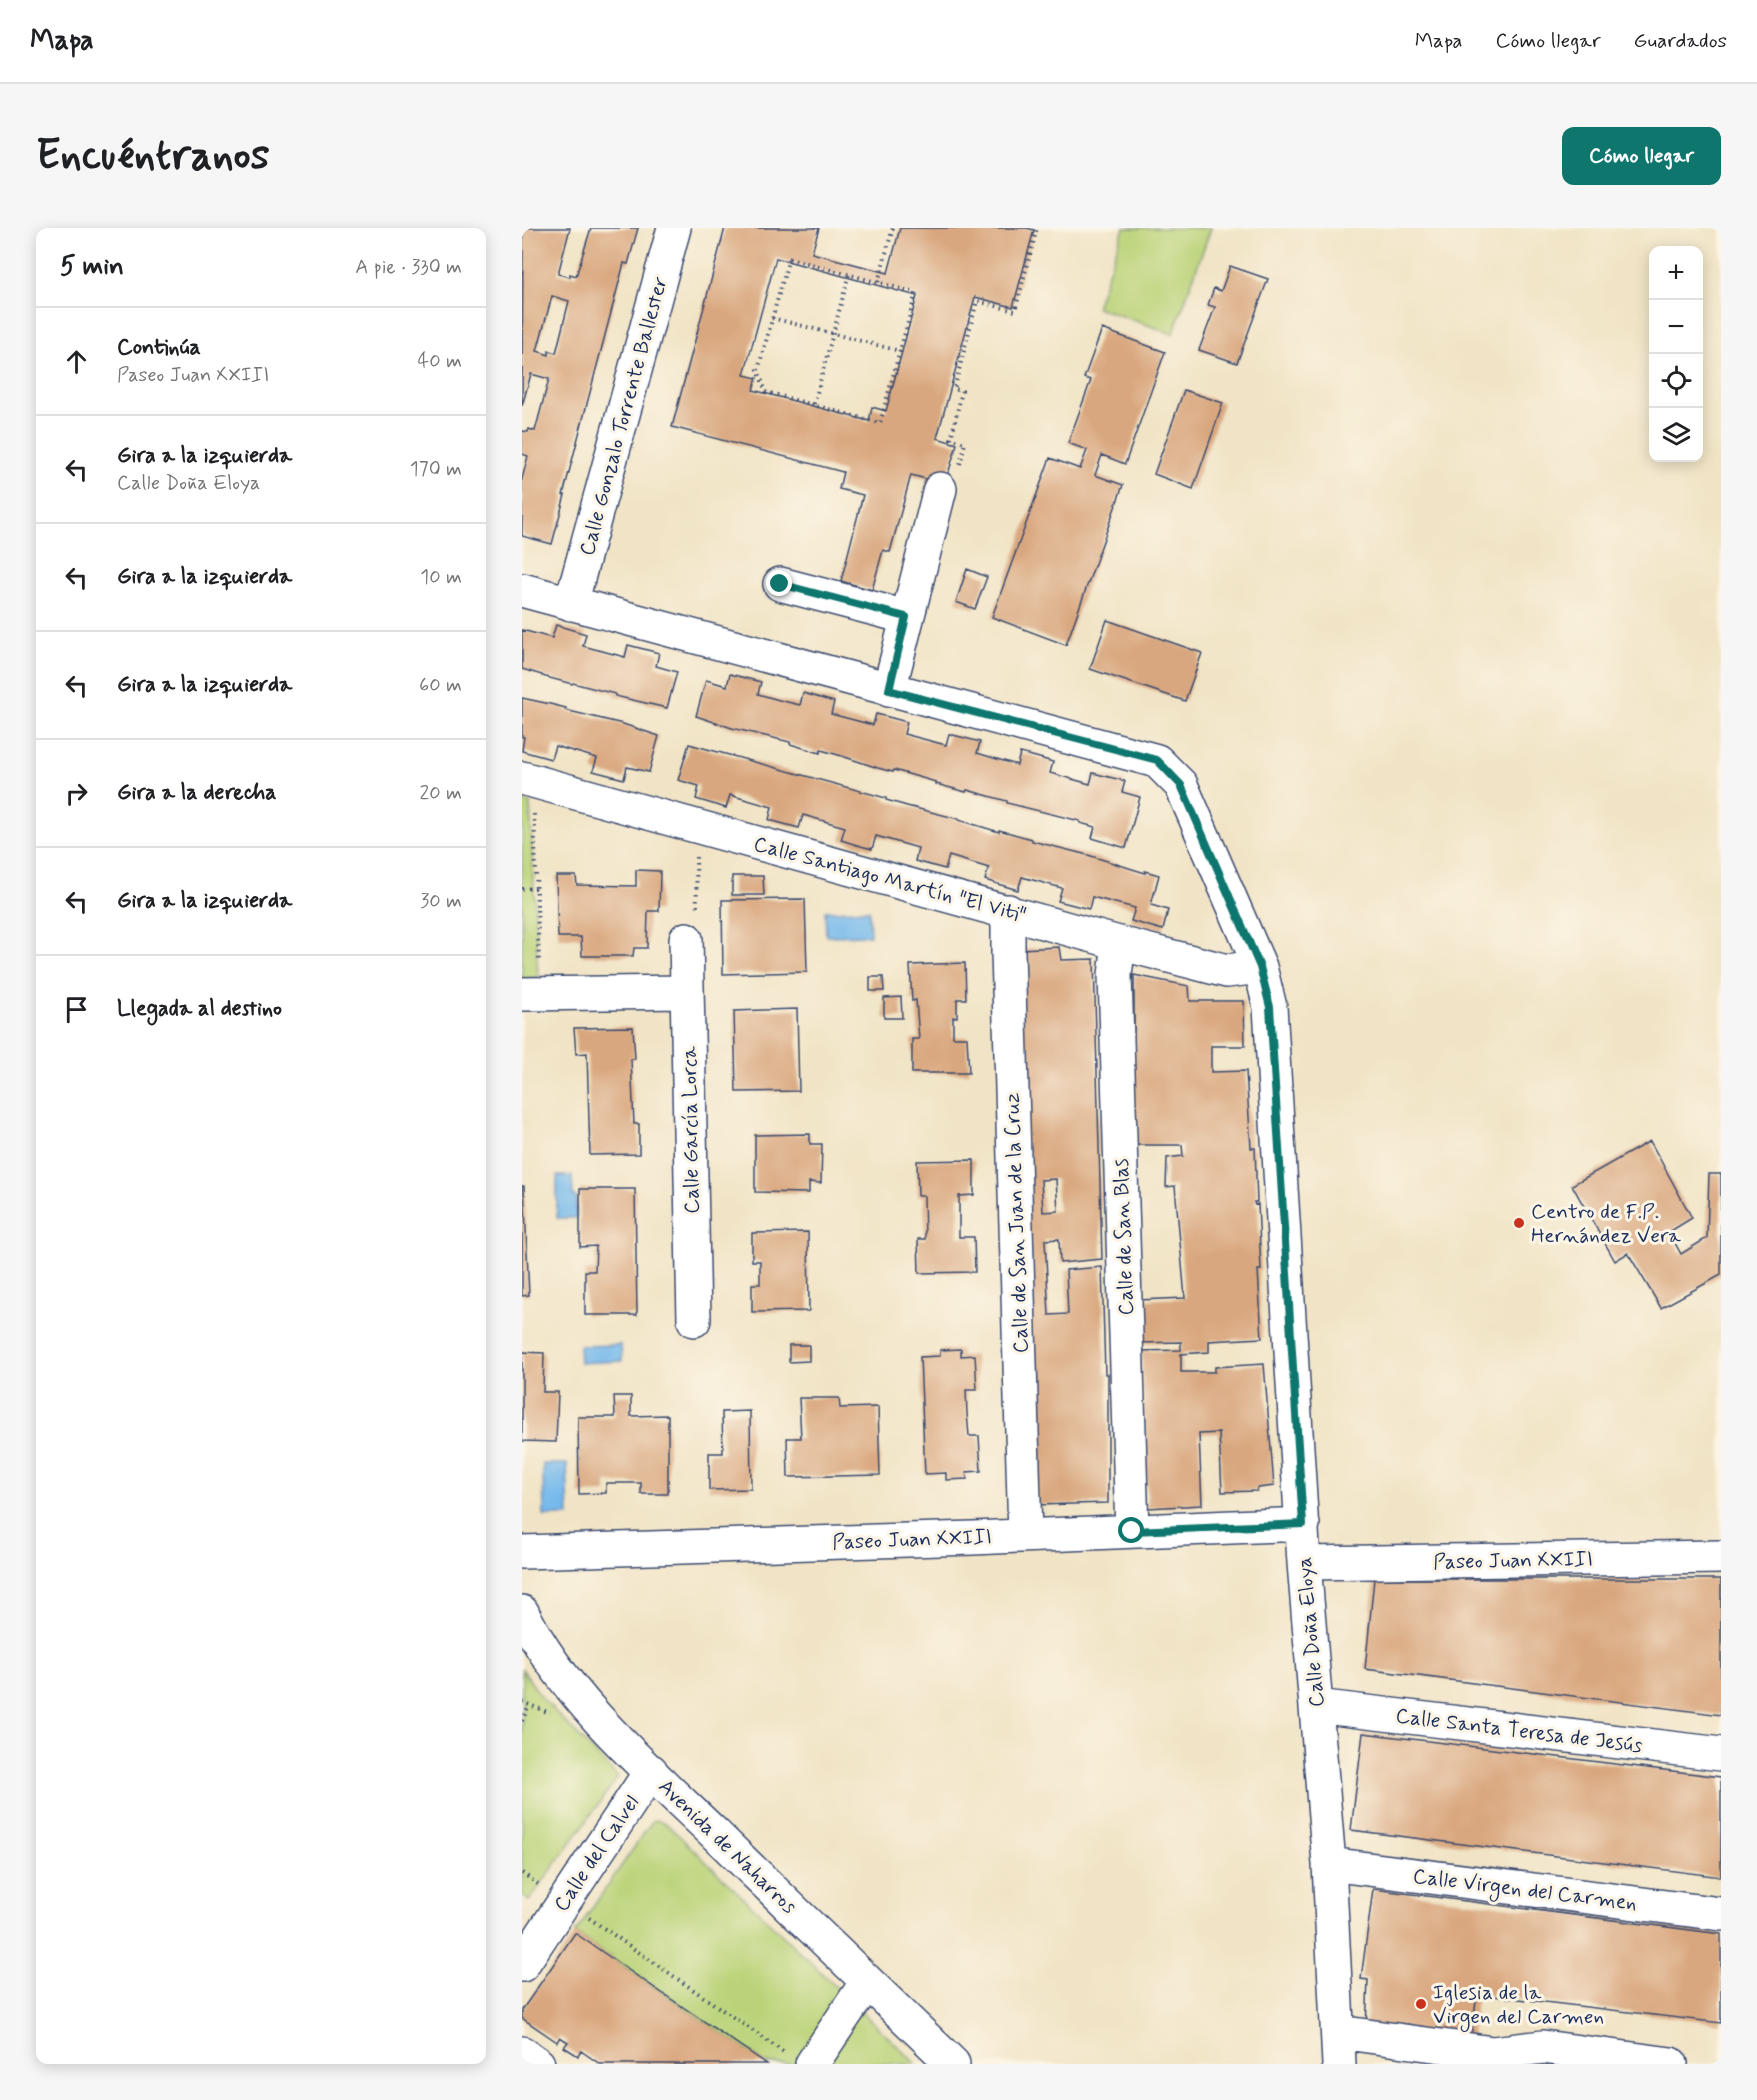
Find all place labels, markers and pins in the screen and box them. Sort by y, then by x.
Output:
place label: Centro de F.P. Hernández Vera [1531,1198,1681,1250]
marker: Centro de F.P. Hernández Vera [1512,1216,1526,1230]
place label: Iglesia de la Virgen del Carmen [1433,1979,1604,2032]
marker: Iglesia de la Virgen del Carmen [1414,1997,1428,2011]

